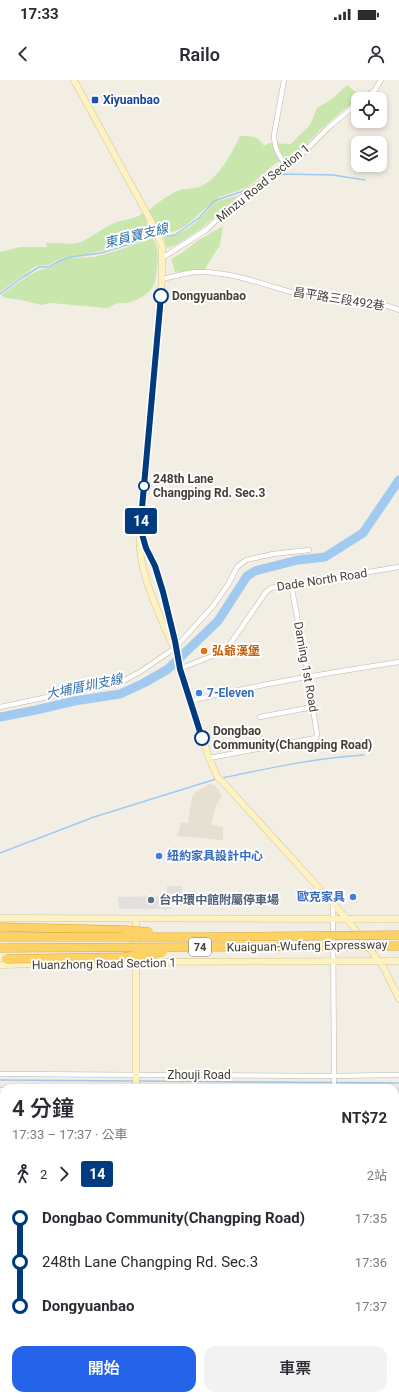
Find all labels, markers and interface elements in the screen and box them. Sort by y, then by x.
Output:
text: 17:33 [20,5,59,23]
icon: back [12,43,34,65]
icon: person [365,43,387,65]
text: Railo [179,44,220,65]
map controls [351,92,387,172]
button: locate [351,92,387,128]
place label: Xiyuanbao [103,93,160,107]
marker: Xiyuanbao [90,95,100,105]
button: layers [351,136,387,172]
street label: Minzu Road Section 1 [214,141,312,225]
water label: 東員寶支線 [103,220,171,251]
street label: 昌平路三段492巷 [292,285,386,313]
marker: Dongyuanbao [153,288,169,304]
place label: Dongyuanbao [172,289,246,303]
place label: 248th Lane Changping Rd. Sec.3 [153,472,266,500]
marker: 248th Lane Changping Rd. Sec.3 [138,480,150,492]
line badge: 14 [123,508,159,534]
text: 14 [133,513,149,529]
street label: Dade North Road [276,566,368,594]
street label: Daming 1st Road [291,621,321,713]
place label: 弘爺漢堡 [212,644,260,658]
marker: 弘爺漢堡 [199,646,209,656]
water label: 大埔厝圳支線 [44,671,126,702]
place label: 7-Eleven [207,686,254,700]
marker: 7-Eleven [194,688,204,698]
place label: Dongbao Community(Changping Road) [213,724,372,752]
marker: Dongbao Community(Changping Road) [194,730,210,746]
place label: 紐約家具設計中心 [167,849,263,863]
marker: 紐約家具設計中心 [154,851,164,861]
place label: 歐克家具 [297,890,345,904]
marker: 歐克家具 [348,892,358,902]
place label: 台中環中館附屬停車場 [159,893,279,907]
marker: 台中環中館附屬停車場 [146,895,156,905]
road number: 74 [189,938,211,956]
street label: Kuaiguan-Wufeng Expressway [227,938,388,954]
street label: Huanzhong Road Section 1 [32,956,176,972]
street label: Zhouji Road [167,1068,231,1082]
text: 4 分鐘 [12,1096,74,1121]
text: NT$72 [342,1109,387,1127]
text: 17:33 – 17:37 · 公車 [12,1127,128,1142]
icon: walk [12,1163,34,1185]
icon: forward [53,1163,75,1185]
text: 14 [89,1166,105,1182]
text: 2 [40,1167,47,1182]
text: 2站 [367,1168,387,1183]
text: Dongbao Community(Changping Road) [42,1209,305,1227]
text: 17:35 [355,1211,387,1226]
text: 248th Lane Changping Rd. Sec.3 [42,1253,258,1271]
text: 17:36 [355,1255,387,1270]
text: Dongyuanbao [42,1297,135,1315]
text: 17:37 [355,1299,387,1314]
button: 開始 [12,1346,196,1392]
button: 車票 [204,1346,387,1392]

